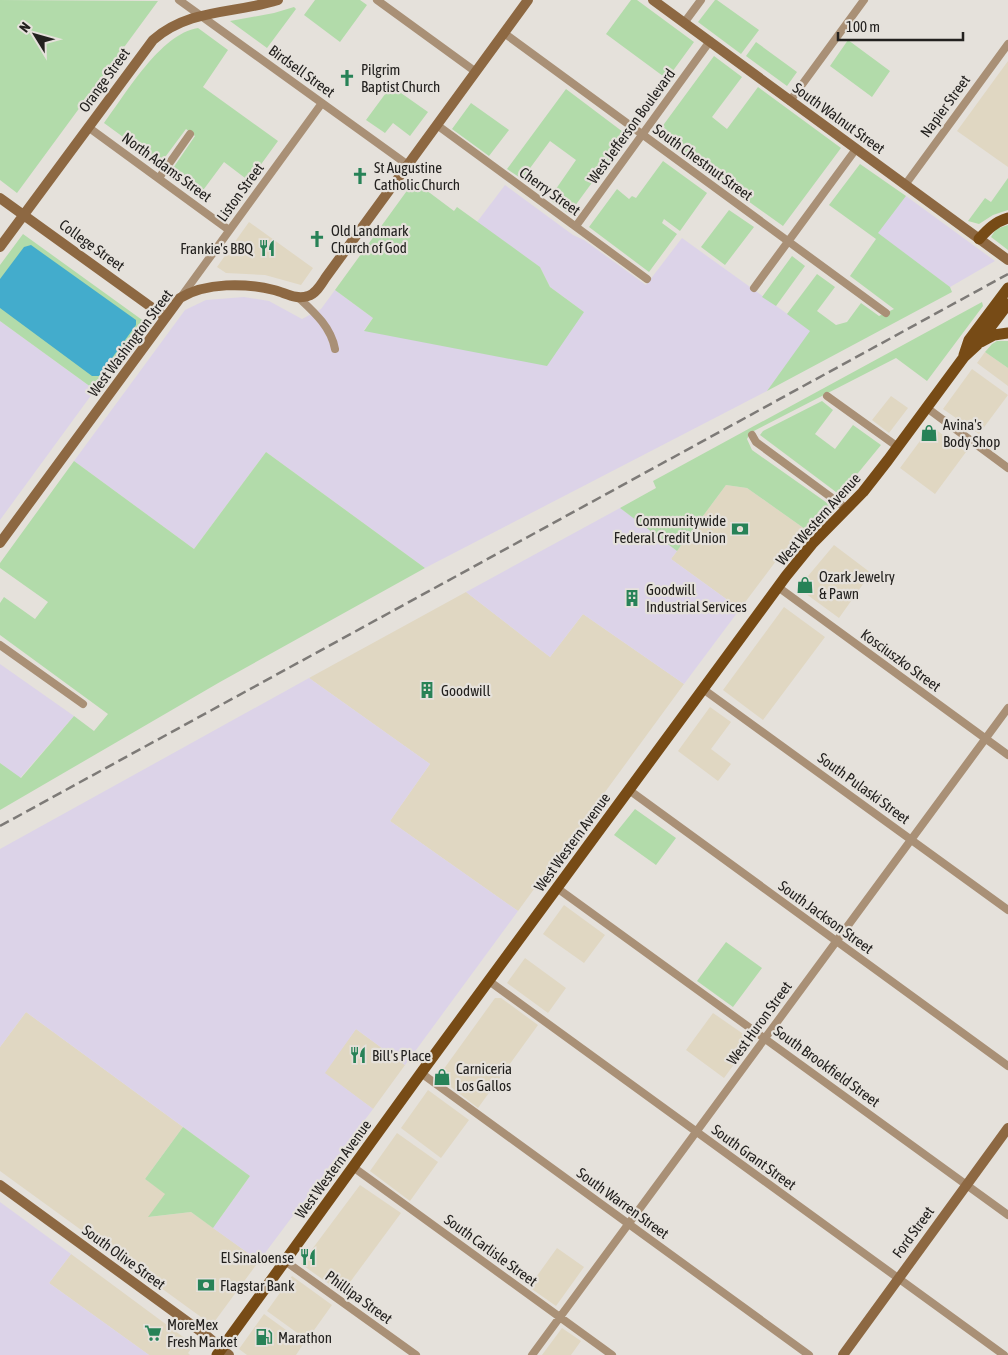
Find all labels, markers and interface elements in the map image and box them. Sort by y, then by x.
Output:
north arrow [10,10,60,60]
scale bar [838,10,963,42]
text: 100 m [846,18,880,35]
text: N [16,19,33,35]
street label: Birdsell Street [266,41,338,101]
street label: Orange Street [75,45,133,115]
place label: Pilgrim Baptist Church [361,61,440,95]
street label: West Jefferson Boulevard [584,65,678,187]
church icon: Pilgrim Baptist Church [337,68,357,88]
street label: Napier Street [917,72,973,140]
street label: South Walnut Street [790,79,888,157]
street label: South Chestnut Street [650,120,756,204]
street label: North Adams Street [119,129,215,205]
street label: Liston Street [213,159,267,225]
place label: St Augustine Catholic Church [374,159,460,193]
street label: Cherry Street [516,163,584,219]
church icon: St Augustine Catholic Church [350,166,370,186]
street label: College Street [56,216,128,274]
place label: Old Landmark Church of God [331,222,409,256]
church icon: Old Landmark Church of God [307,229,327,249]
restaurant icon: Frankie's BBQ [257,238,277,258]
place label: Frankie's BBQ [180,240,253,257]
street label: West Washington Street [84,286,176,400]
place label: Avina's Body Shop [943,416,1000,450]
shop icon: Avina's Body Shop [919,423,939,443]
street label: West Western Avenue [772,469,864,568]
place label: Communitywide Federal Credit Union [614,512,726,546]
bank icon: Communitywide Federal Credit Union [730,519,750,539]
place label: Ozark Jewelry & Pawn [819,568,895,602]
shop icon: Ozark Jewelry & Pawn [795,575,815,595]
place label: Goodwill Industrial Services [646,581,747,615]
building icon: Goodwill Industrial Services [622,588,642,608]
street label: Kosciuszko Street [858,625,944,695]
building icon: Goodwill [417,680,437,700]
place label: Goodwill [441,682,491,699]
street label: South Pulaski Street [815,749,913,827]
street label: West Western Avenue [531,789,614,895]
street label: South Jackson Street [775,877,877,957]
street label: West Huron Street [723,978,795,1068]
street label: South Brookfield Street [771,1022,883,1110]
restaurant icon: Bill's Place [348,1045,368,1065]
place label: Bill's Place [372,1047,431,1064]
place label: Carniceria Los Gallos [456,1060,512,1094]
shop icon: Carniceria Los Gallos [432,1067,452,1087]
street label: West Western Avenue [292,1116,375,1222]
street label: South Grant Street [709,1121,799,1193]
street label: South Warren Street [574,1164,672,1242]
street label: Ford Street [889,1203,937,1261]
street label: South Carlisle Street [441,1211,541,1289]
street label: South Olive Street [79,1221,169,1293]
restaurant icon: El Sinaloense [298,1247,318,1267]
place label: El Sinaloense [221,1249,294,1266]
street label: Phillipa Street [322,1267,396,1327]
bank icon: Flagstar Bank [196,1275,216,1295]
place label: Flagstar Bank [220,1277,295,1294]
place label: MoreMex Fresh Market [167,1316,238,1350]
supermarket icon: MoreMex Fresh Market [143,1323,163,1343]
fuel station icon: Marathon [254,1327,274,1347]
place label: Marathon [278,1329,332,1346]

